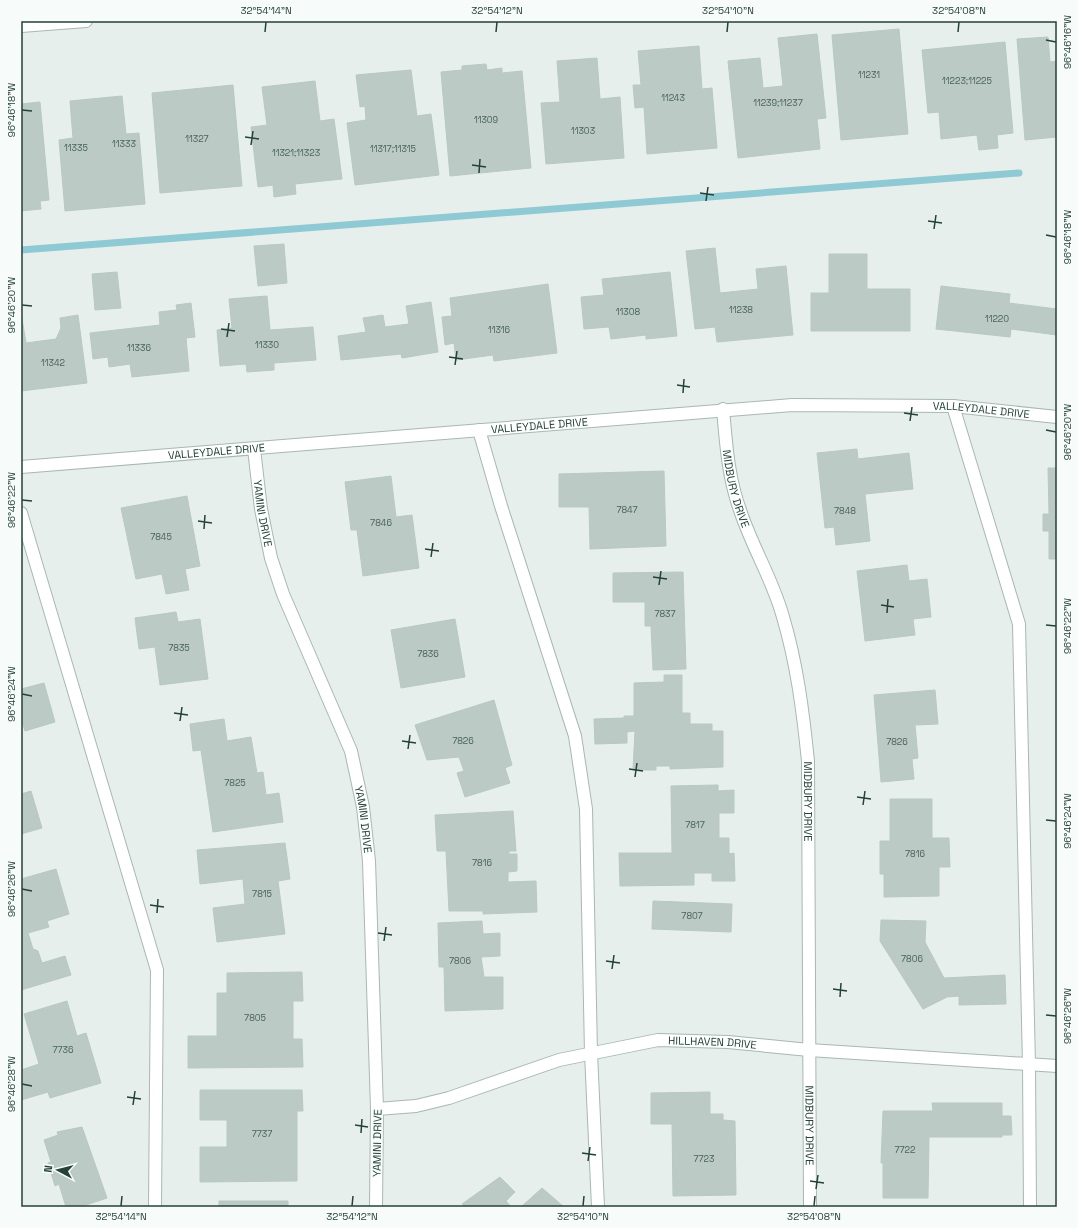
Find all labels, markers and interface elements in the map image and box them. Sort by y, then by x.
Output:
text: 32°54'14"N [240,4,292,17]
text: 32°54'12"N [471,4,523,17]
text: 32°54'10"N [702,4,754,17]
text: 32°54'08"N [932,4,986,17]
text: 96°46'16"W [1061,15,1074,69]
house number: 11231 [858,69,880,81]
house number: 11223;11225 [942,75,992,87]
text: 96°46'18"W [5,83,18,137]
house number: 11243 [661,92,685,104]
house number: 11239;11237 [753,97,803,109]
house number: 11309 [474,114,498,126]
house number: 11303 [571,125,595,137]
house number: 11327 [185,133,209,145]
house number: 11333 [112,138,136,150]
house number: 11335 [64,142,88,154]
house number: 11317;11315 [370,143,416,155]
house number: 11321;11323 [272,147,320,159]
text: 96°46'18"W [1061,210,1074,264]
text: 96°46'20"W [5,277,18,333]
house number: 11238 [729,304,753,316]
house number: 11308 [616,306,641,318]
house number: 11220 [985,313,1009,325]
house number: 11316 [488,324,511,336]
house number: 11330 [255,339,279,351]
house number: 11336 [127,342,151,354]
house number: 11342 [41,357,65,369]
street label: VALLEYDALE DRIVE [933,399,1030,421]
text: 96°46'20"W [1061,404,1074,460]
street label: VALLEYDALE DRIVE [490,414,588,436]
street label: VALLEYDALE DRIVE [167,440,265,462]
street label: MIDBURY DRIVE [720,449,753,530]
text: 96°46'22"W [5,472,18,528]
street label: YAMINI DRIVE [251,479,276,548]
house number: 7847 [616,504,638,516]
house number: 7848 [834,505,856,517]
house number: 7846 [370,517,392,529]
house number: 7845 [150,531,172,543]
text: 96°46'22"W [1061,598,1074,654]
house number: 7837 [654,608,676,620]
house number: 7835 [168,642,190,654]
house number: 7836 [417,648,439,660]
text: 96°46'24"W [5,666,18,722]
house number: 7826 [452,735,474,747]
house number: 7826 [886,736,908,748]
street label: MIDBURY DRIVE [801,761,815,842]
house number: 7825 [224,777,246,789]
street label: YAMINI DRIVE [352,784,375,854]
text: 96°46'24"W [1061,793,1074,849]
house number: 7817 [685,819,705,831]
house number: 7816 [905,848,925,860]
house number: 7816 [472,857,492,869]
text: 96°46'26"W [5,861,18,917]
house number: 7815 [252,888,272,900]
house number: 7807 [681,910,703,922]
house number: 7806 [901,953,923,965]
house number: 7806 [449,955,471,967]
text: 96°46'26"W [1061,988,1074,1044]
house number: 7805 [244,1012,266,1024]
street label: HILLHAVEN DRIVE [668,1033,757,1052]
house number: 7736 [52,1044,74,1056]
text: 96°46'28"W [5,1056,18,1112]
street label: MIDBURY DRIVE [802,1085,817,1166]
street label: YAMINI DRIVE [369,1109,385,1177]
house number: 7737 [252,1128,272,1140]
house number: 7722 [895,1144,915,1156]
north arrow [38,1150,78,1190]
house number: 7723 [694,1153,714,1165]
text: N [41,1164,55,1173]
text: 32°54'14"N [95,1210,147,1223]
text: 32°54'12"N [326,1210,378,1223]
text: 32°54'10"N [557,1210,609,1223]
text: 32°54'08"N [787,1210,841,1223]

